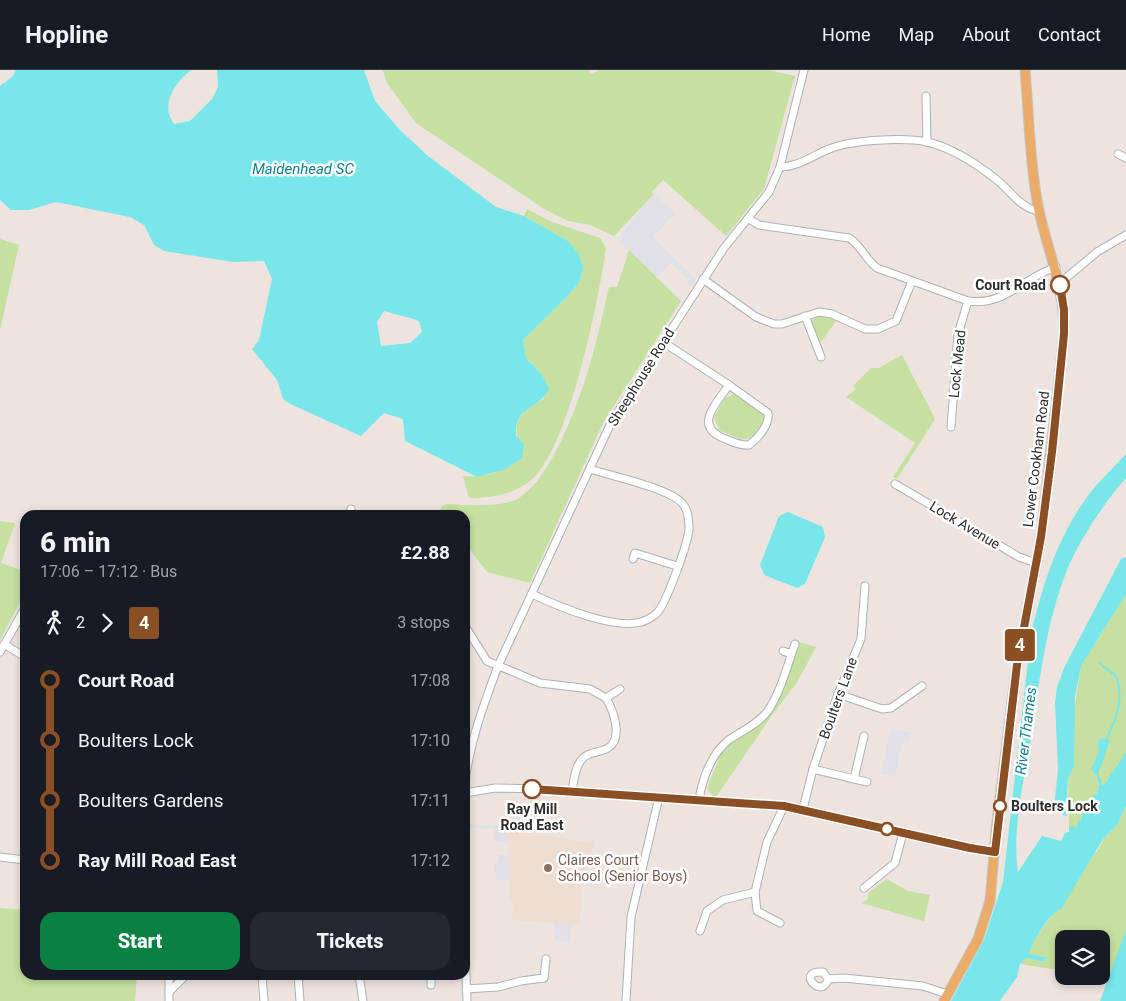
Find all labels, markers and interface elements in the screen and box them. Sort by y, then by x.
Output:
text: Hopline [25,21,108,49]
text: Home [822,24,871,45]
text: Map [899,24,934,45]
text: About [962,24,1010,45]
text: Contact [1038,24,1101,45]
water label: Maidenhead SC [252,160,354,178]
marker: Court Road [1050,275,1070,295]
place label: Court Road [975,277,1046,293]
street label: Sheephouse Road [604,325,678,429]
street label: Lock Mead [945,329,969,399]
street label: Lower Cookham Road [1020,390,1052,528]
street label: Lock Avenue [927,498,1003,552]
text: 6 min [40,526,111,559]
text: £2.88 [400,541,450,564]
text: 17:06 – 17:12 · Bus [40,562,177,581]
icon: walk [40,609,68,637]
icon: forward [93,609,121,637]
text: 4 [139,612,149,633]
text: 2 [76,613,85,632]
text: 3 stops [397,613,450,632]
line badge: 4 [1004,629,1036,661]
text: 4 [1015,634,1025,655]
street label: Boulters Lane [816,655,860,741]
text: Court Road [78,669,174,692]
text: 17:08 [410,671,450,690]
water label: River Thames [1012,686,1040,776]
text: Boulters Lock [78,729,194,752]
text: 17:10 [410,731,450,750]
marker: Ray Mill Road East [522,779,542,799]
text: Boulters Gardens [78,789,224,812]
text: 17:11 [410,791,450,810]
place label: Boulters Lock [1011,798,1098,814]
marker: Boulters Lock [993,799,1007,813]
place label: Ray Mill Road East [500,801,564,833]
unlabelled marker [880,822,894,836]
text: Ray Mill Road East [78,849,236,872]
text: 17:12 [410,851,450,870]
place label: Claires Court School (Senior Boys) [558,852,687,885]
marker: Claires Court School (Senior Boys) [542,862,554,874]
button: Start [40,912,240,970]
button: Tickets [250,912,450,970]
map controls [1055,930,1110,985]
button: layers [1055,930,1110,985]

